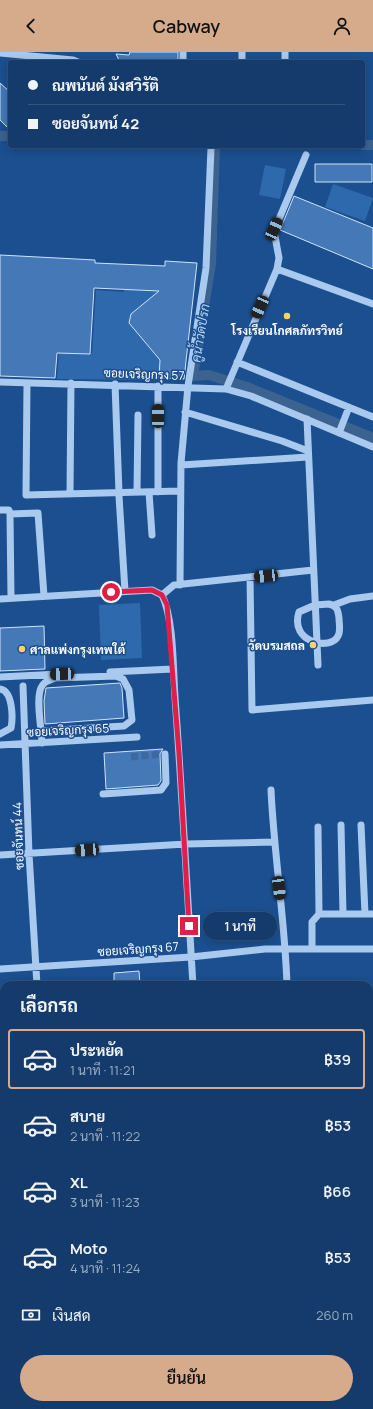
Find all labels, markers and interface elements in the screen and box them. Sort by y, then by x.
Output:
text: Cabway [153,14,220,38]
icon: back [20,15,42,37]
icon: person [331,15,353,37]
text: ณพนันต์ มังสวิรัติ [52,75,159,96]
text: ซอยจันทน์ 42 [52,113,139,134]
car [264,216,284,242]
car [250,294,270,320]
water label: คูน้ำวัดปรก [184,302,214,364]
marker: โรงเรียนโกศลภัทรวิทย์ [282,311,292,321]
place label: โรงเรียนโกศลภัทรวิทย์ [230,322,344,339]
street label: ซอยเจริญกรุง 57 [103,364,185,385]
car [152,404,164,428]
car [253,569,279,583]
route start [102,583,120,601]
place label: วัดบรมสถล [248,637,305,654]
marker: วัดบรมสถล [308,640,318,650]
place label: ศาลแพ่งกรุงเทพใต้ [30,641,126,658]
marker: ศาลแพ่งกรุงเทพใต้ [17,644,27,654]
car [50,668,74,680]
street label: ซอยเจริญกรุง 65 [26,719,110,742]
street label: ซอยจันทน์ 44 [8,802,28,870]
car [75,843,99,857]
car [272,875,286,901]
callout: 1 นาที [203,912,277,940]
route end [180,917,198,935]
text: 1 นาที [224,917,256,935]
street label: ซอยเจริญกรุง 67 [97,938,179,961]
text: เลือกรถ [20,993,78,1017]
text: ประหยัด [70,1040,123,1061]
icon: car [22,1041,58,1077]
text: ฿39 [324,1049,351,1070]
text: 1 นาที · 11:21 [70,1061,135,1079]
text: สบาย [70,1106,105,1127]
icon: car [22,1107,58,1143]
text: ฿53 [325,1115,351,1136]
text: 2 นาที · 11:22 [70,1127,140,1145]
text: XL [70,1172,88,1193]
icon: car [22,1173,58,1209]
text: ฿66 [323,1181,351,1202]
text: 3 นาที · 11:23 [70,1193,140,1211]
text: Moto [70,1238,107,1259]
icon: car [22,1239,58,1275]
text: ฿53 [325,1247,351,1268]
text: 4 นาที · 11:24 [70,1259,140,1277]
icon: cash [20,1304,42,1326]
text: เงินสด [52,1305,91,1326]
text: 260 m [316,1306,353,1324]
button: ยืนยัน [20,1355,353,1401]

